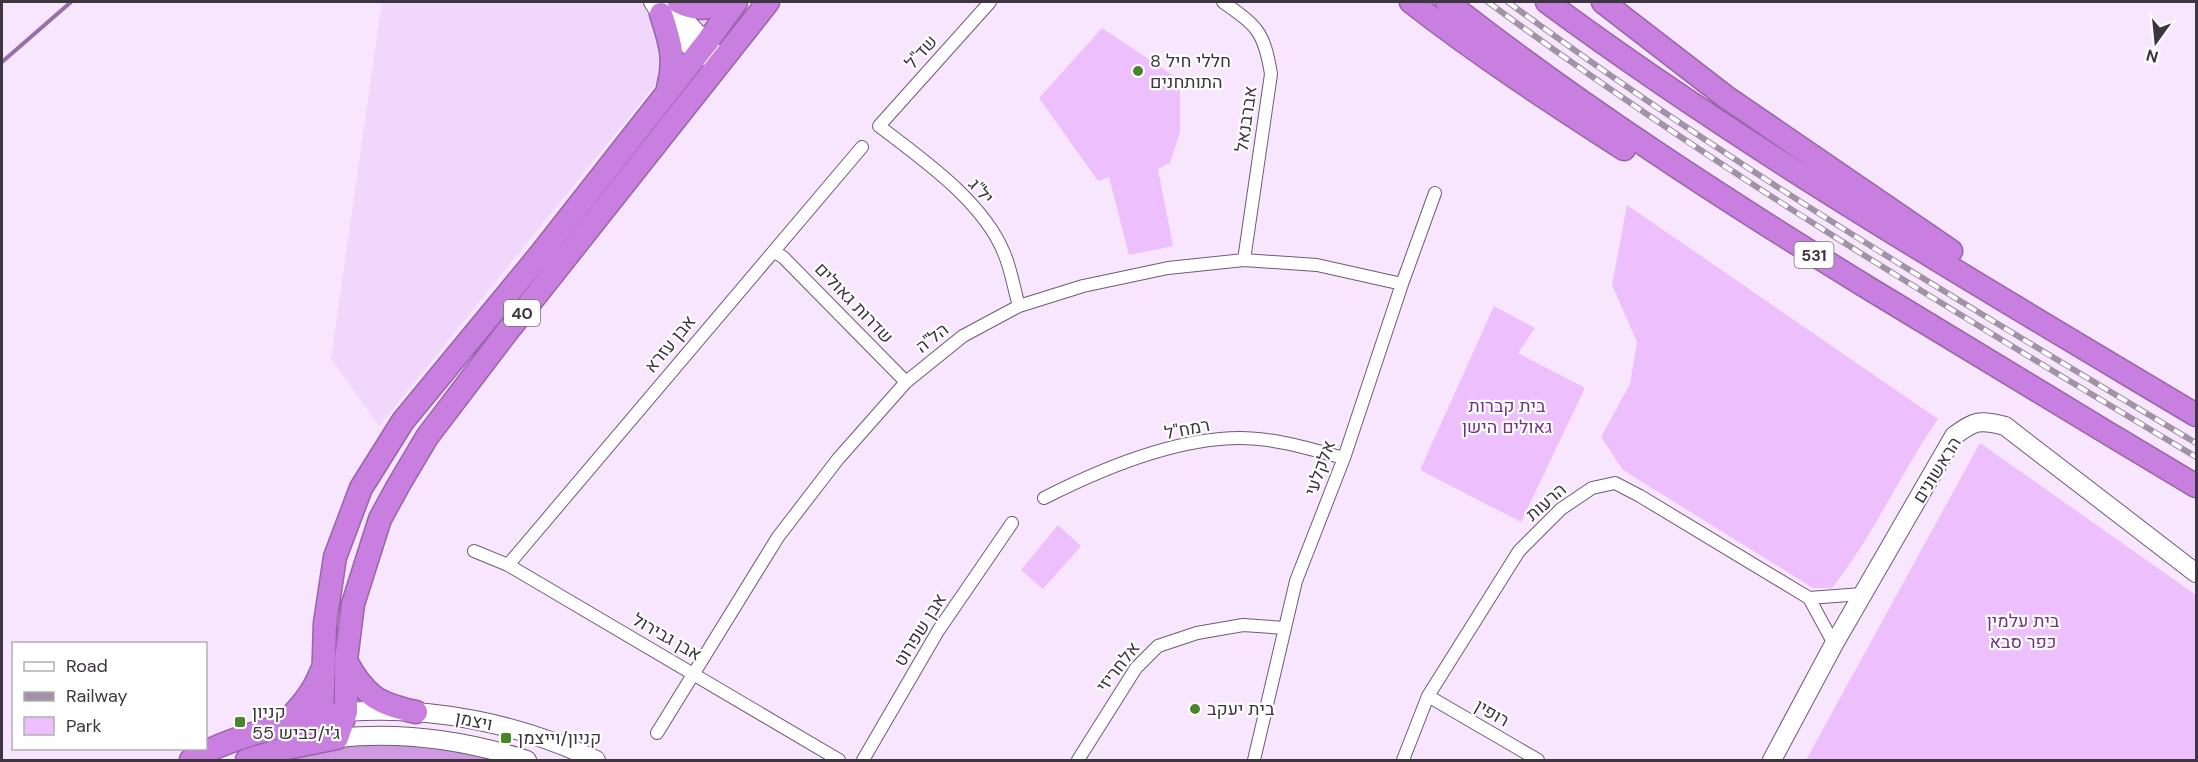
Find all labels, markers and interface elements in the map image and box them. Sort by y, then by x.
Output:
north arrow [2126,12,2186,72]
street label: שד"ל [899,30,943,74]
text: N [2144,44,2161,68]
place label: 8 חללי חיל התותחנים [1150,49,1231,94]
marker: 8 חללי חיל התותחנים [1131,64,1145,78]
street label: אברבנאל [1229,84,1263,154]
street label: יל"ג [963,173,999,209]
road number: 531 [1794,242,1834,268]
street label: שדרות גאולים [809,257,899,349]
road number: 40 [504,300,540,326]
street label: אבן עזרא [639,310,701,378]
street label: הל"ה [911,318,953,358]
park label: בית קברות גאולים הישן [1462,394,1552,439]
street label: רמח"ל [1162,413,1212,445]
street label: הראשונים [1907,432,1967,508]
street label: אלקלעי [1299,437,1341,499]
street label: הרעות [1521,478,1571,526]
street label: אבן שפרוט [888,589,952,671]
street label: אבן גבירול [628,608,706,666]
park label: בית עלמין כפר סבא [1987,609,2060,654]
street label: אלחריזי [1091,637,1145,697]
legend [12,642,207,750]
text: Road [66,654,108,678]
text: Railway [66,684,128,708]
street label: רופין [1470,694,1514,732]
place label: בית יעקב [1207,697,1275,721]
place label: קניון ג׳י/כביש 55 [252,700,340,745]
marker: בית יעקב [1188,702,1202,716]
street label: ויצמן [453,706,495,736]
text: Park [66,714,102,738]
marker: קניון ג׳י/כביש 55 [233,715,247,729]
place label: קניון/וייצמן [518,726,601,750]
marker: קניון/וייצמן [499,731,513,745]

